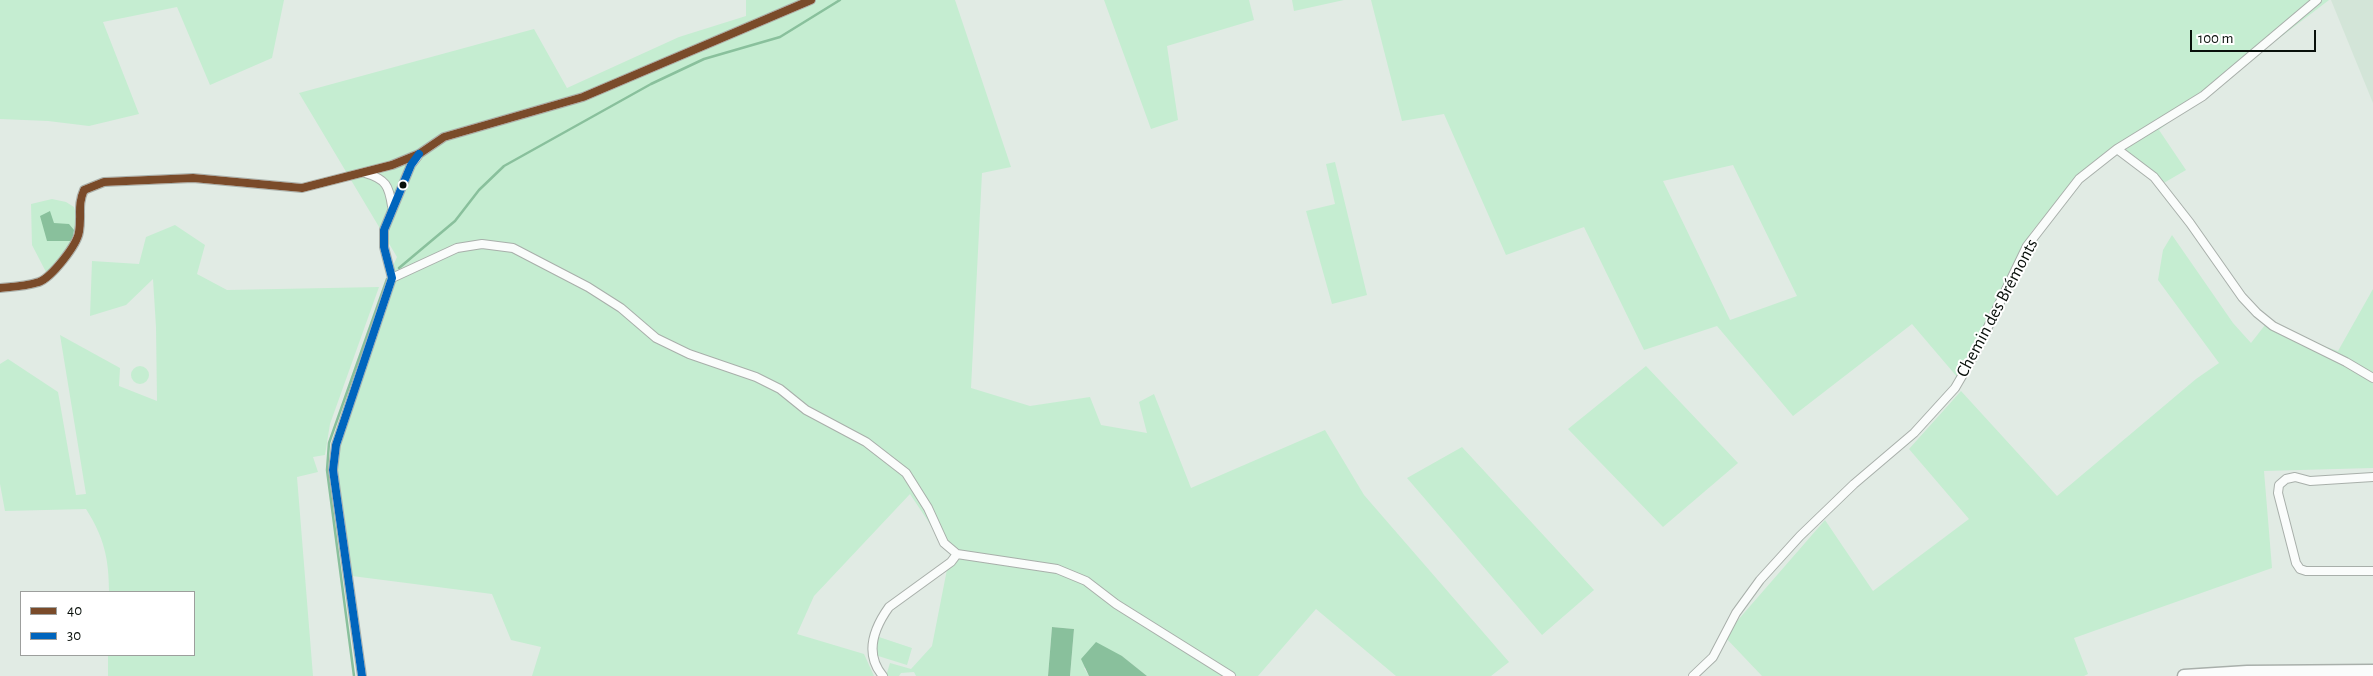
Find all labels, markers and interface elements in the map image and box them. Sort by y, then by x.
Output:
scale bar [2193,20,2319,52]
text: 100 m [2198,31,2233,46]
unlabelled marker [398,180,408,190]
street label: Chemin des Brémonts [1951,235,2043,381]
legend [20,591,195,656]
text: 40 [67,603,82,618]
text: 30 [67,628,81,643]

